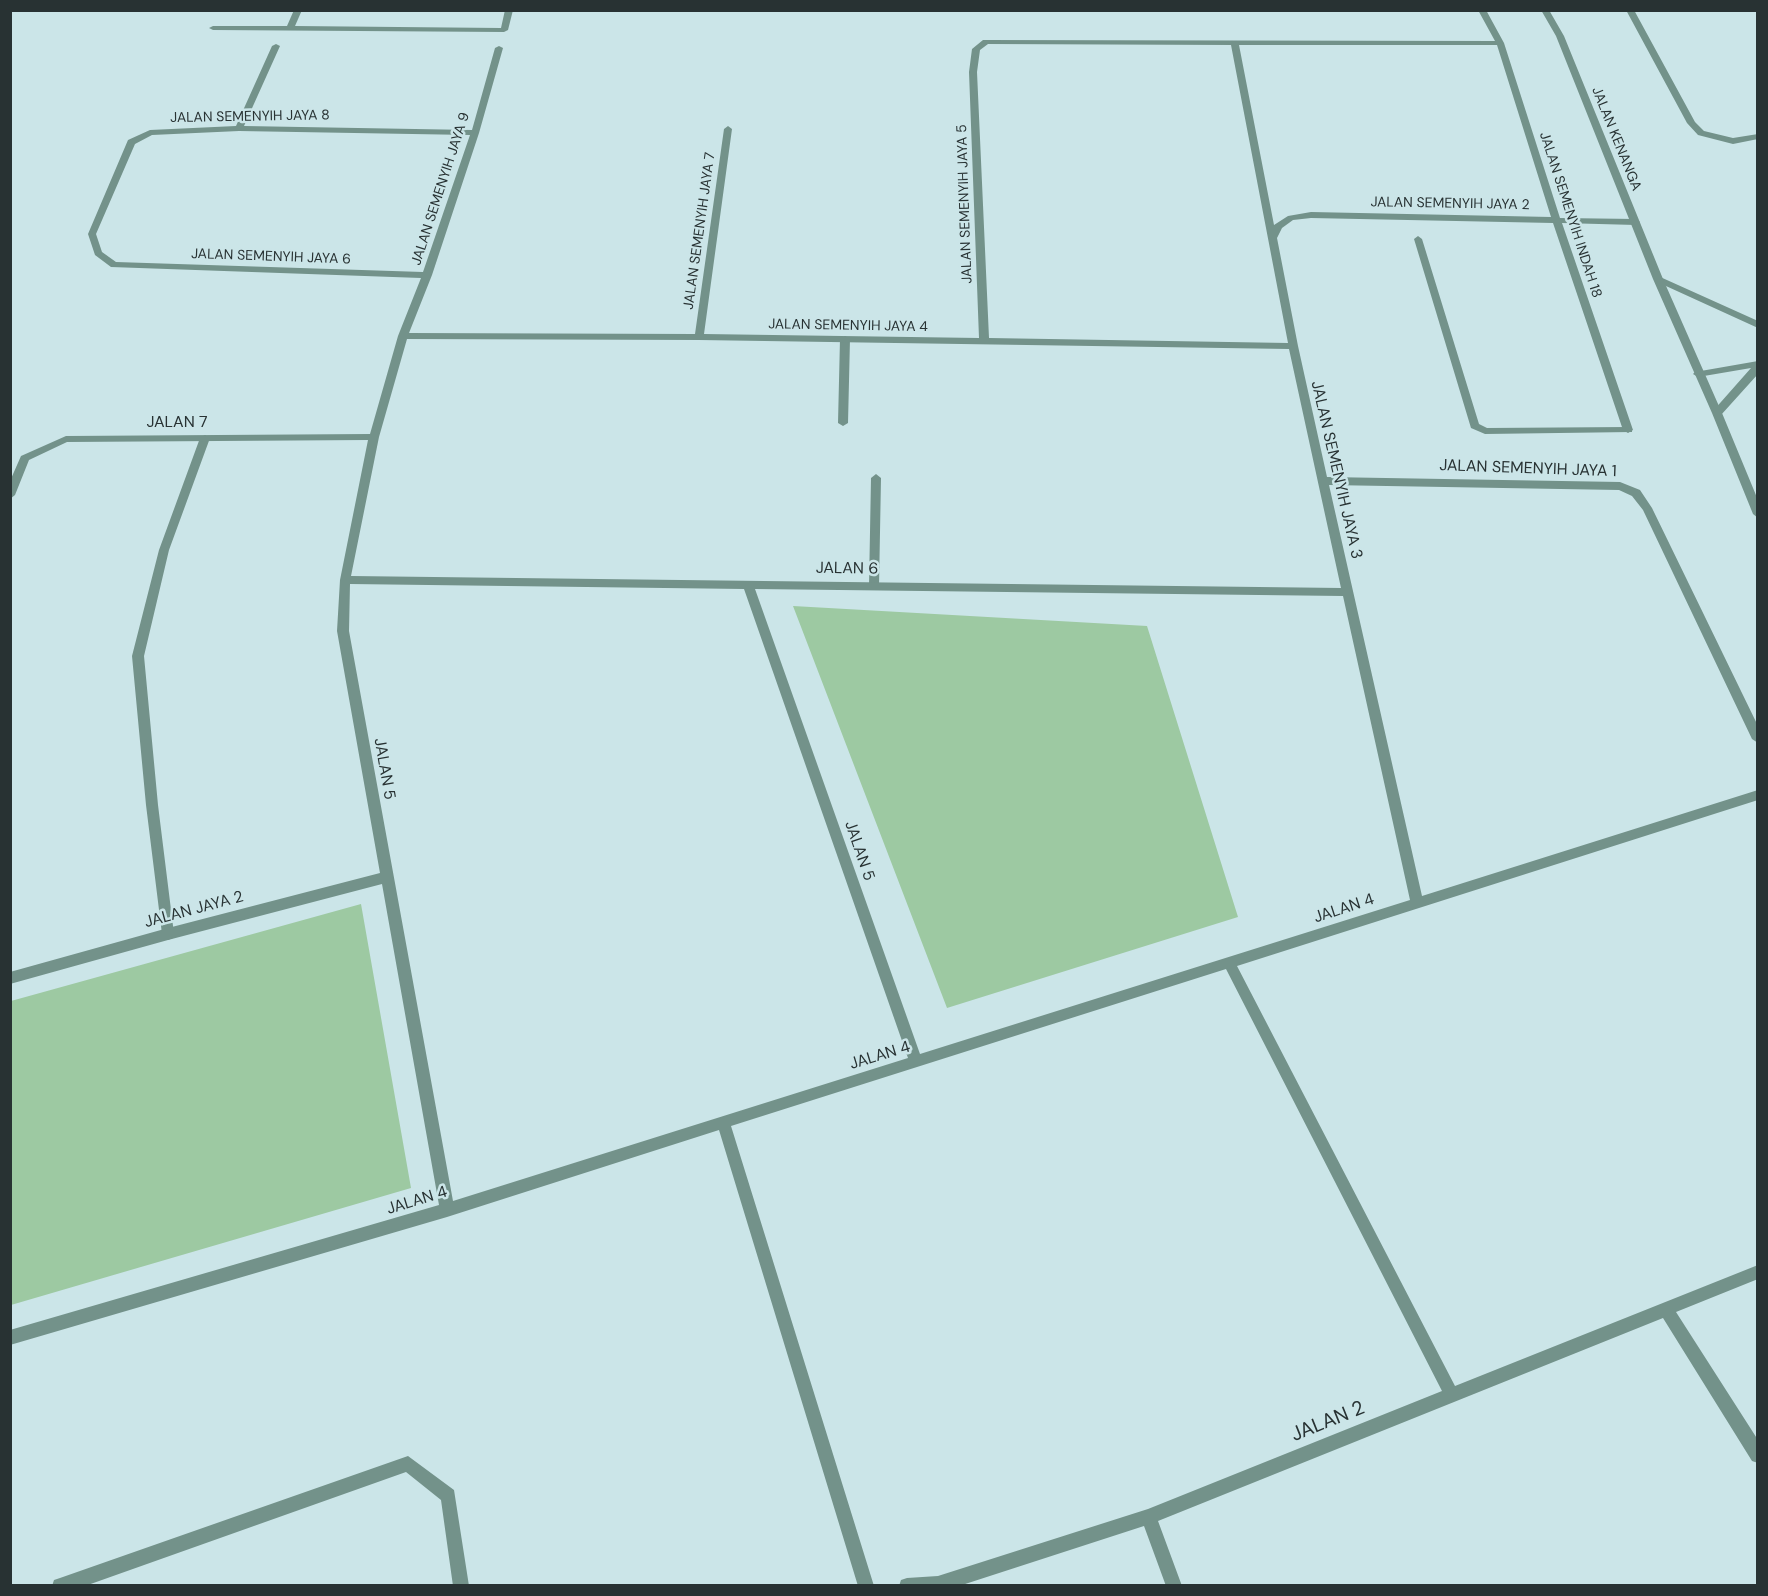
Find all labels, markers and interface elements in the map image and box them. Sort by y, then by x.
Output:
street label: JALAN KENANGA [1587,85,1645,193]
street label: JALAN SEMENYIH JAYA 8 [170,107,330,127]
street label: JALAN SEMENYIH JAYA 9 [408,110,474,268]
street label: JALAN SEMENYIH JAYA 5 [954,124,976,284]
street label: JALAN SEMENYIH INDAH 18 [1535,130,1605,300]
street label: JALAN SEMENYIH JAYA 7 [681,151,719,311]
street label: JALAN SEMENYIH JAYA 2 [1370,194,1530,214]
street label: JALAN SEMENYIH JAYA 6 [191,246,351,268]
street label: JALAN SEMENYIH JAYA 4 [768,316,928,336]
street label: JALAN SEMENYIH JAYA 3 [1306,379,1366,561]
street label: JALAN 7 [146,413,208,433]
street label: JALAN SEMENYIH JAYA 1 [1439,456,1617,482]
street label: JALAN 6 [816,559,878,579]
street label: JALAN 5 [369,737,399,801]
street label: JALAN 5 [840,818,878,884]
street label: JALAN JAYA 2 [142,888,246,932]
street label: JALAN 4 [1311,890,1377,928]
street label: JALAN 4 [847,1038,913,1074]
street label: JALAN 4 [384,1183,450,1219]
street label: JALAN 2 [1288,1396,1368,1448]

